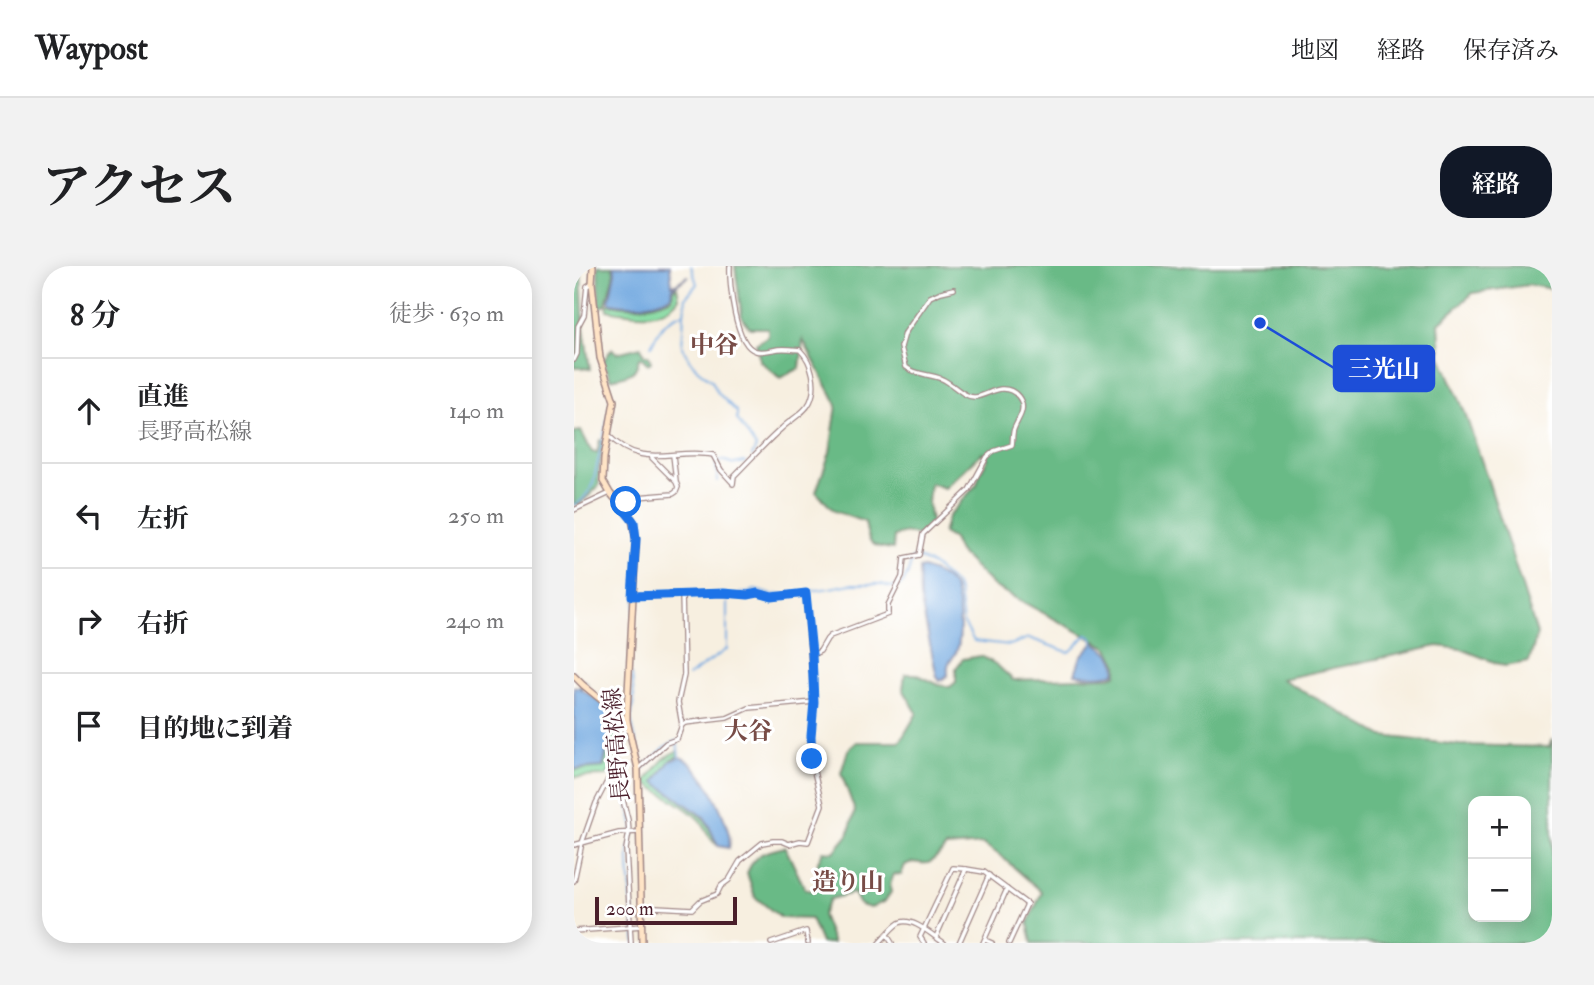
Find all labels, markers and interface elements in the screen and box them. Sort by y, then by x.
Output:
text: Waypost [35,28,148,69]
text: 地図 [1291,35,1339,66]
text: 経路 [1377,35,1425,66]
text: 保存済み [1463,35,1559,66]
button: 経路 [1440,146,1552,218]
text: アクセス [42,157,237,218]
text: 8 分 [70,297,120,334]
text: 徒歩 · 630 m [389,299,504,328]
district label: 中谷 [690,330,738,361]
callout: 三光山 [1334,346,1434,391]
text: 三光山 [1348,354,1420,385]
text: 直進 [137,381,189,413]
icon: ahead [70,392,108,430]
text: 140 m [449,396,504,425]
text: 長野高松線 [137,417,252,446]
route start [610,486,641,517]
icon: left [70,497,108,535]
text: 250 m [448,501,504,530]
text: 左折 [137,503,189,535]
icon: right [70,602,108,640]
text: 240 m [445,606,504,635]
text: 右折 [137,608,189,640]
street label: 長野高松線 [597,686,636,804]
icon: arrive [70,707,108,745]
text: 目的地に到着 [137,713,293,745]
district label: 大谷 [724,716,772,747]
route end [796,743,827,774]
map controls [1468,796,1531,922]
button: + [1468,796,1531,859]
button: − [1468,859,1531,922]
district label: 造り山 [812,867,884,898]
scale bar [595,894,737,926]
text: 200 m [606,897,654,921]

